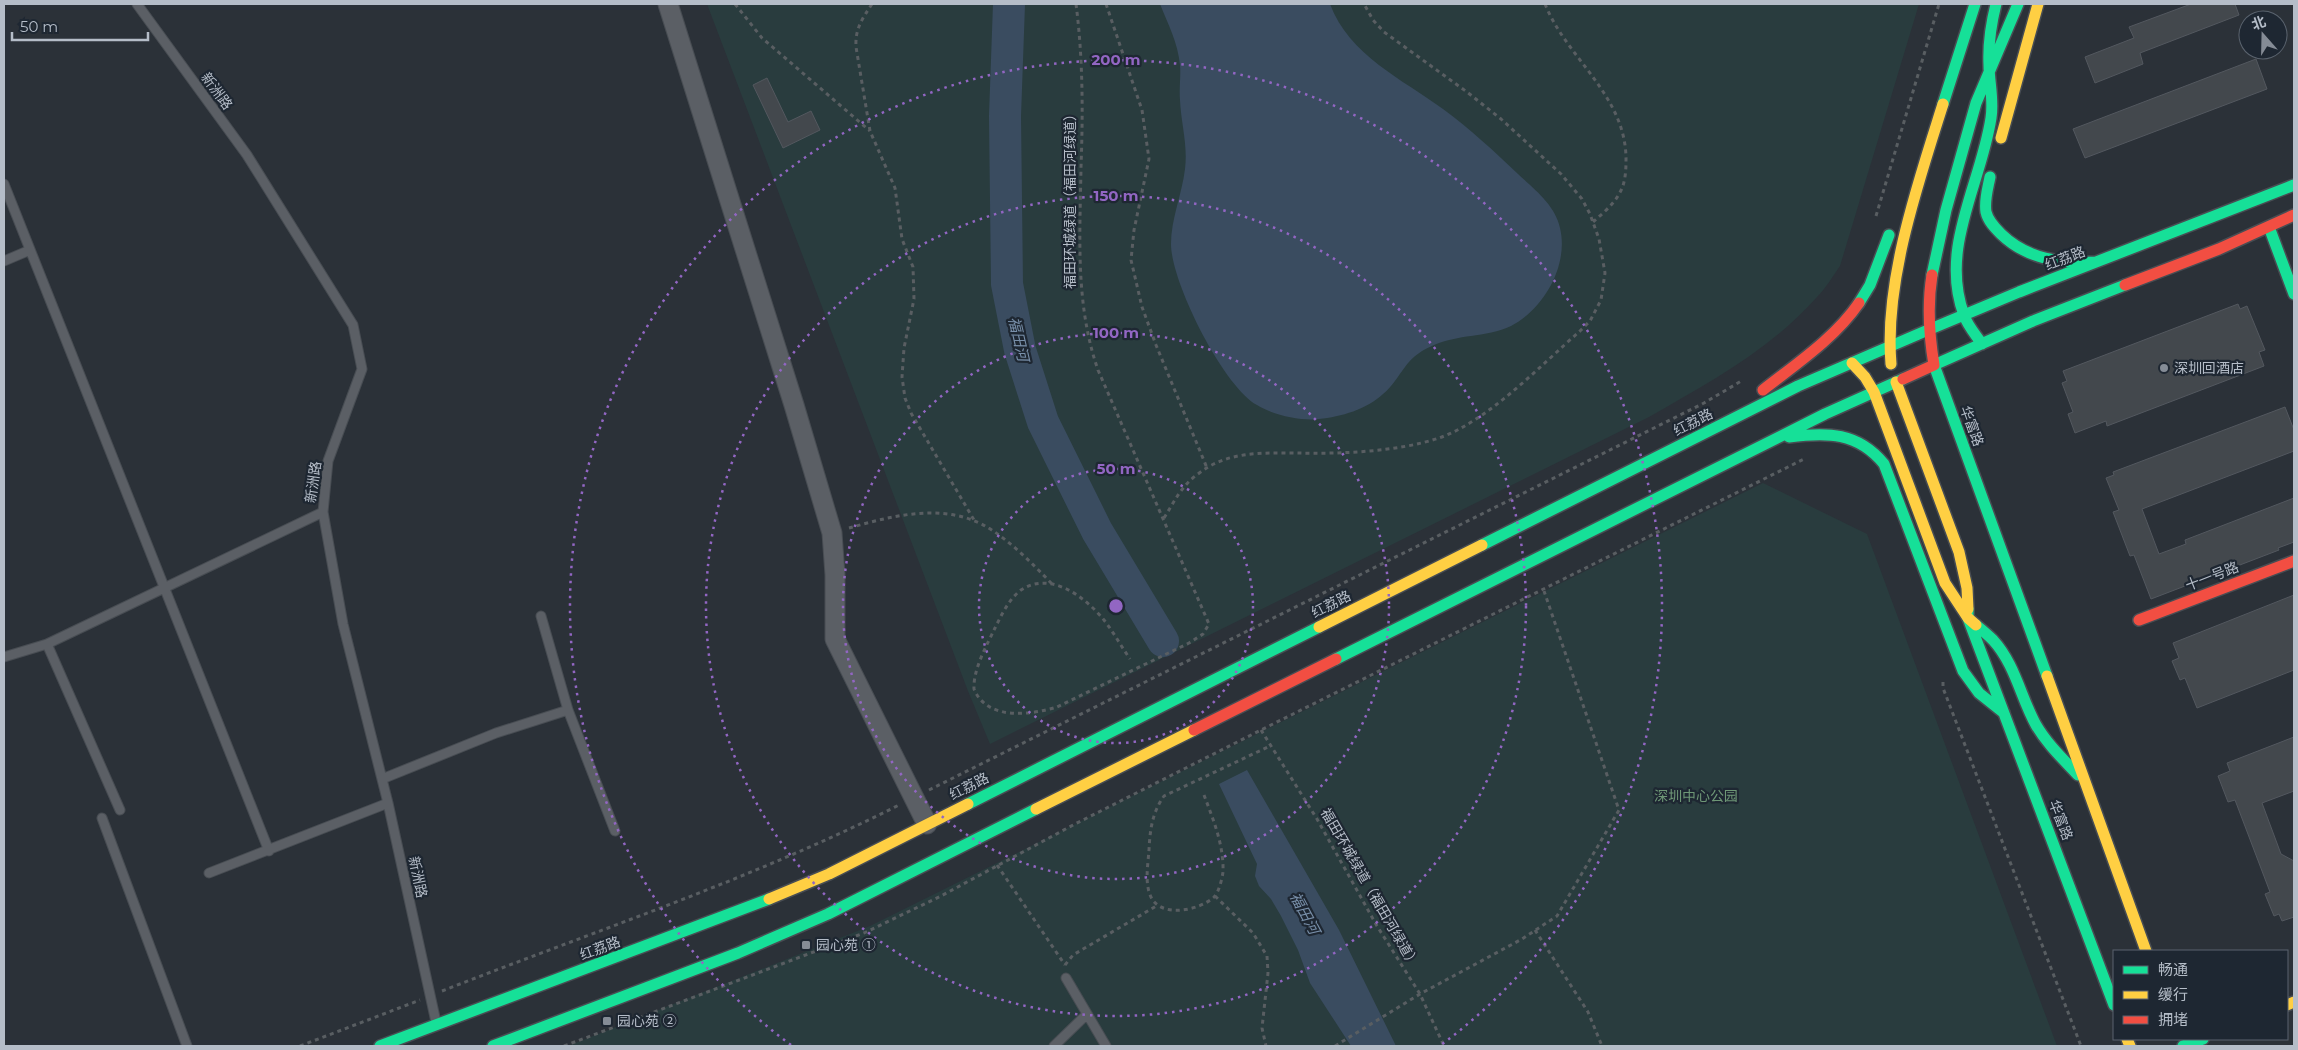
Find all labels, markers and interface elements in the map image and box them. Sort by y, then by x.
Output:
scale bar [12,10,149,42]
north arrow [2238,10,2288,60]
text: 北 [2249,12,2268,34]
text: 50 m [20,17,58,36]
text: 200 m [1091,50,1141,69]
street label: 新洲路 [197,69,237,113]
street label: 福田环城绿道（福田河绿道） [1061,107,1079,289]
text: 150 m [1094,186,1138,205]
street label: 红荔路 [2042,242,2088,274]
water label: 福田河 [1005,315,1034,366]
text: 100 m [1093,323,1139,342]
place label: 深圳回酒店 [2174,359,2244,377]
marker: 深圳回酒店 [2158,362,2170,374]
street label: 华富路 [1956,403,1988,449]
street label: 红荔路 [1670,404,1716,440]
text: 50 m [1096,459,1136,478]
street label: 新洲路 [301,460,325,504]
street label: 十一号路 [2183,558,2241,594]
street label: 红荔路 [1308,586,1354,622]
centre of rings [1107,597,1125,615]
street label: 红荔路 [946,768,992,804]
park label: 深圳中心公园 [1654,787,1738,805]
street label: 华富路 [2045,797,2077,843]
street label: 福田环城绿道（福田河绿道） [1317,805,1423,971]
street label: 新洲路 [405,855,431,899]
water label: 福田河 [1286,889,1325,940]
street label: 红荔路 [577,932,623,964]
place label: 园心苑 ① [816,936,876,954]
marker: 园心苑 ① [800,939,812,951]
legend [2113,950,2288,1040]
text: 畅通 [2158,960,2188,979]
text: 缓行 [2158,985,2188,1004]
text: 拥堵 [2158,1010,2188,1029]
place label: 园心苑 ② [617,1012,677,1030]
marker: 园心苑 ② [601,1015,613,1027]

